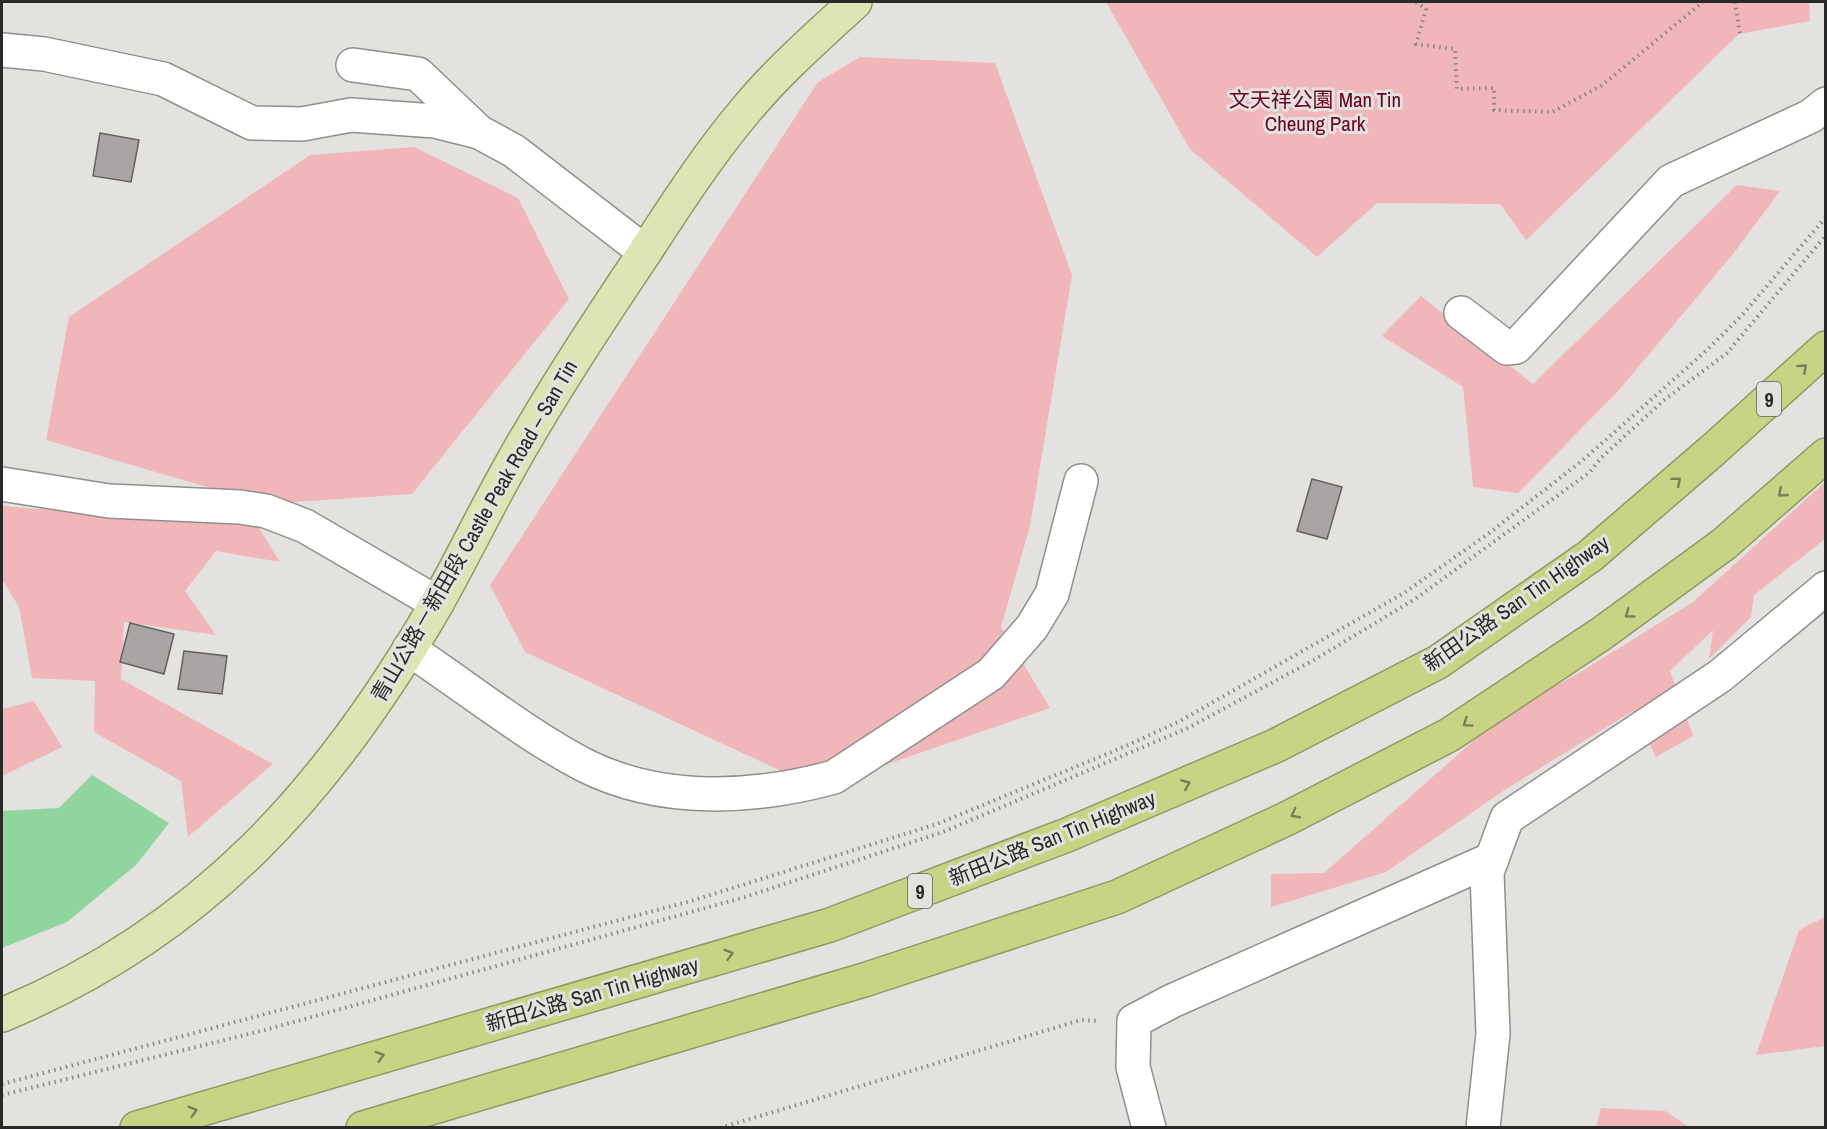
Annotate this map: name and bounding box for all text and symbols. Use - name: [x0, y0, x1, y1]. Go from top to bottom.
- park label: 文天祥公園 Man Tin Cheung Park: [1229, 85, 1401, 138]
- street label: 青山公路－新田段 Castle Peak Road – San Tin: [364, 355, 584, 707]
- one-way arrow: [1796, 364, 1807, 375]
- road number: 9: [1757, 382, 1781, 416]
- one-way arrow: [1670, 477, 1681, 488]
- one-way arrow: [1778, 486, 1788, 497]
- street label: 新田公路 San Tin Highway: [1417, 528, 1615, 678]
- one-way arrow: [1624, 607, 1635, 618]
- one-way arrow: [1463, 716, 1474, 727]
- one-way arrow: [1180, 779, 1191, 791]
- street label: 新田公路 San Tin Highway: [944, 783, 1160, 893]
- one-way arrow: [1290, 807, 1301, 818]
- road number: 9: [908, 874, 932, 908]
- one-way arrow: [723, 949, 733, 961]
- street label: 新田公路 San Tin Highway: [482, 950, 702, 1038]
- one-way arrow: [374, 1051, 385, 1063]
- one-way arrow: [187, 1106, 198, 1118]

